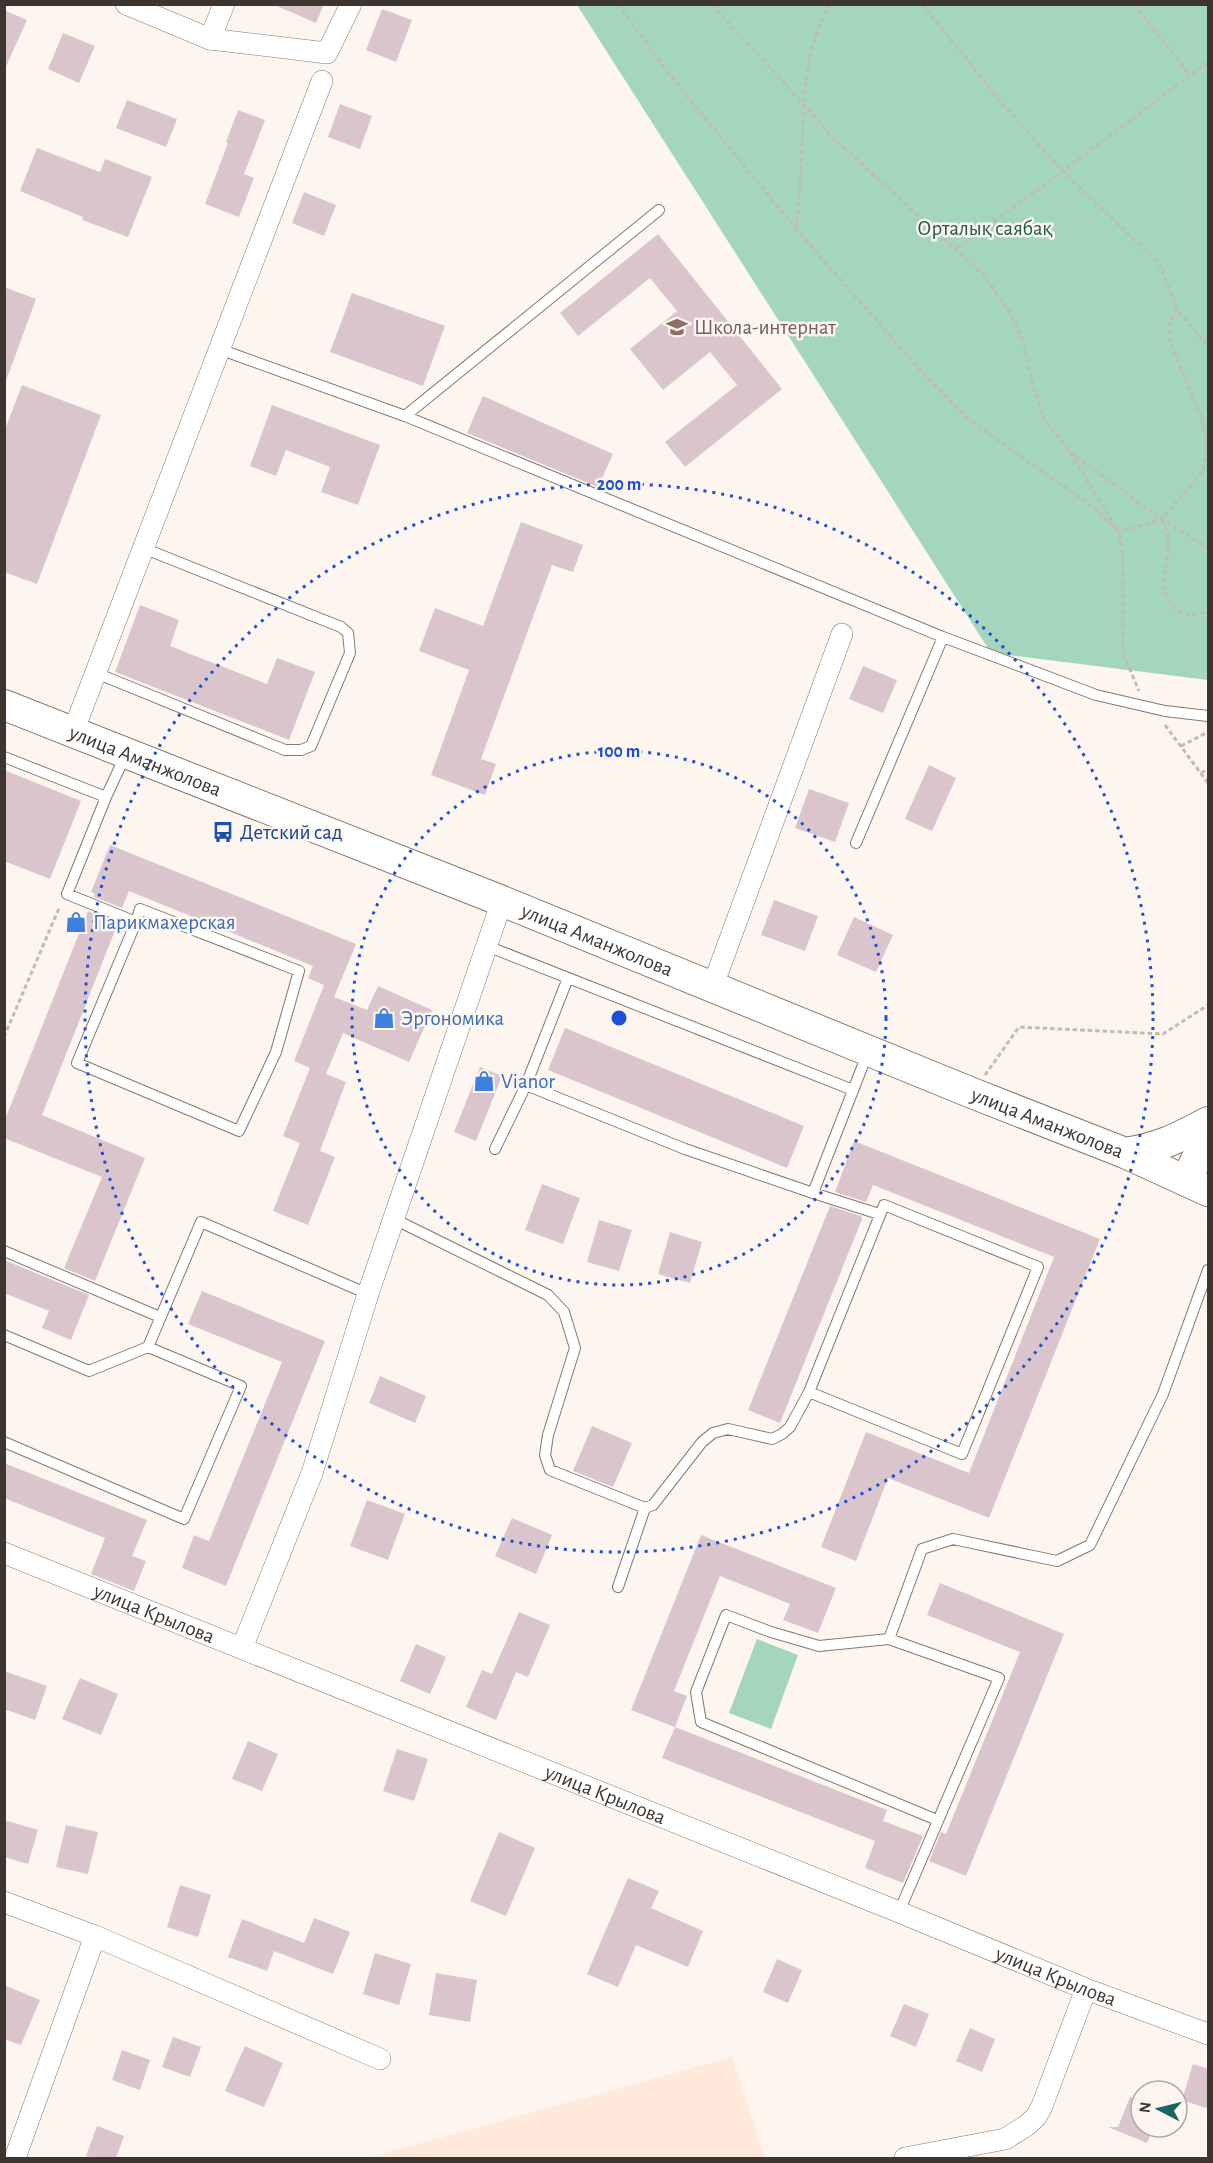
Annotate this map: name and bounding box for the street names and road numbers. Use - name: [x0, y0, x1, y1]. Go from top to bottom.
- street label: улица Аманжолова: [65, 721, 225, 801]
- street label: улица Аманжолова: [517, 900, 676, 981]
- street label: улица Аманжолова: [967, 1083, 1127, 1162]
- street label: улица Крылова: [90, 1580, 218, 1647]
- street label: улица Крылова: [541, 1761, 669, 1828]
- street label: улица Крылова: [992, 1943, 1119, 2010]

